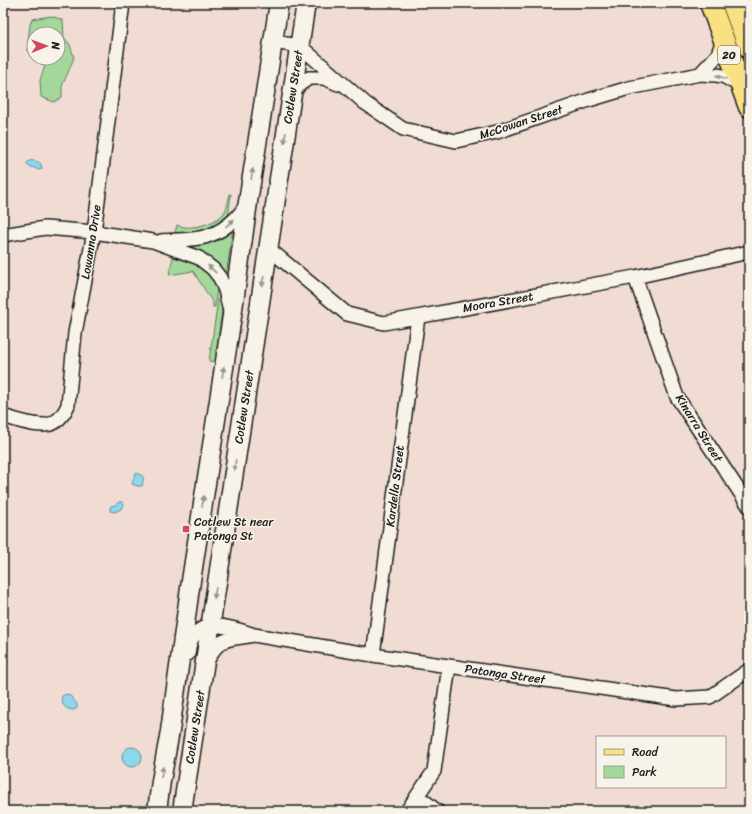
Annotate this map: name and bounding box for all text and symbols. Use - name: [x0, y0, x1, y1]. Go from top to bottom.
- north arrow: [26, 26, 66, 66]
- text: N: [46, 41, 65, 50]
- road number: 20: [718, 46, 740, 64]
- street label: Cotlew Street: [276, 47, 310, 125]
- one-way arrow: [715, 74, 727, 80]
- street label: McCowan Street: [476, 98, 567, 146]
- one-way arrow: [282, 132, 288, 145]
- one-way arrow: [250, 168, 256, 180]
- street label: Lowanna Drive: [74, 203, 108, 281]
- one-way arrow: [224, 219, 235, 228]
- one-way arrow: [206, 264, 217, 273]
- one-way arrow: [260, 275, 266, 287]
- street label: Moora Street: [461, 285, 535, 319]
- one-way arrow: [220, 366, 226, 378]
- street label: Cotlew Street: [227, 367, 261, 445]
- street label: Kinarra Street: [669, 390, 729, 467]
- street label: Kardella Street: [379, 444, 411, 528]
- one-way arrow: [232, 459, 238, 471]
- one-way arrow: [200, 495, 206, 507]
- place label: Cotlew St near Patonga St: [194, 511, 274, 547]
- marker: Cotlew St near Patonga St: [181, 524, 191, 534]
- one-way arrow: [212, 587, 218, 599]
- street label: Patonga Street: [463, 657, 548, 691]
- street label: Cotlew Street: [178, 687, 212, 765]
- legend: [596, 736, 726, 788]
- text: Road: [632, 741, 659, 763]
- text: Park: [632, 761, 657, 783]
- one-way arrow: [160, 766, 166, 779]

